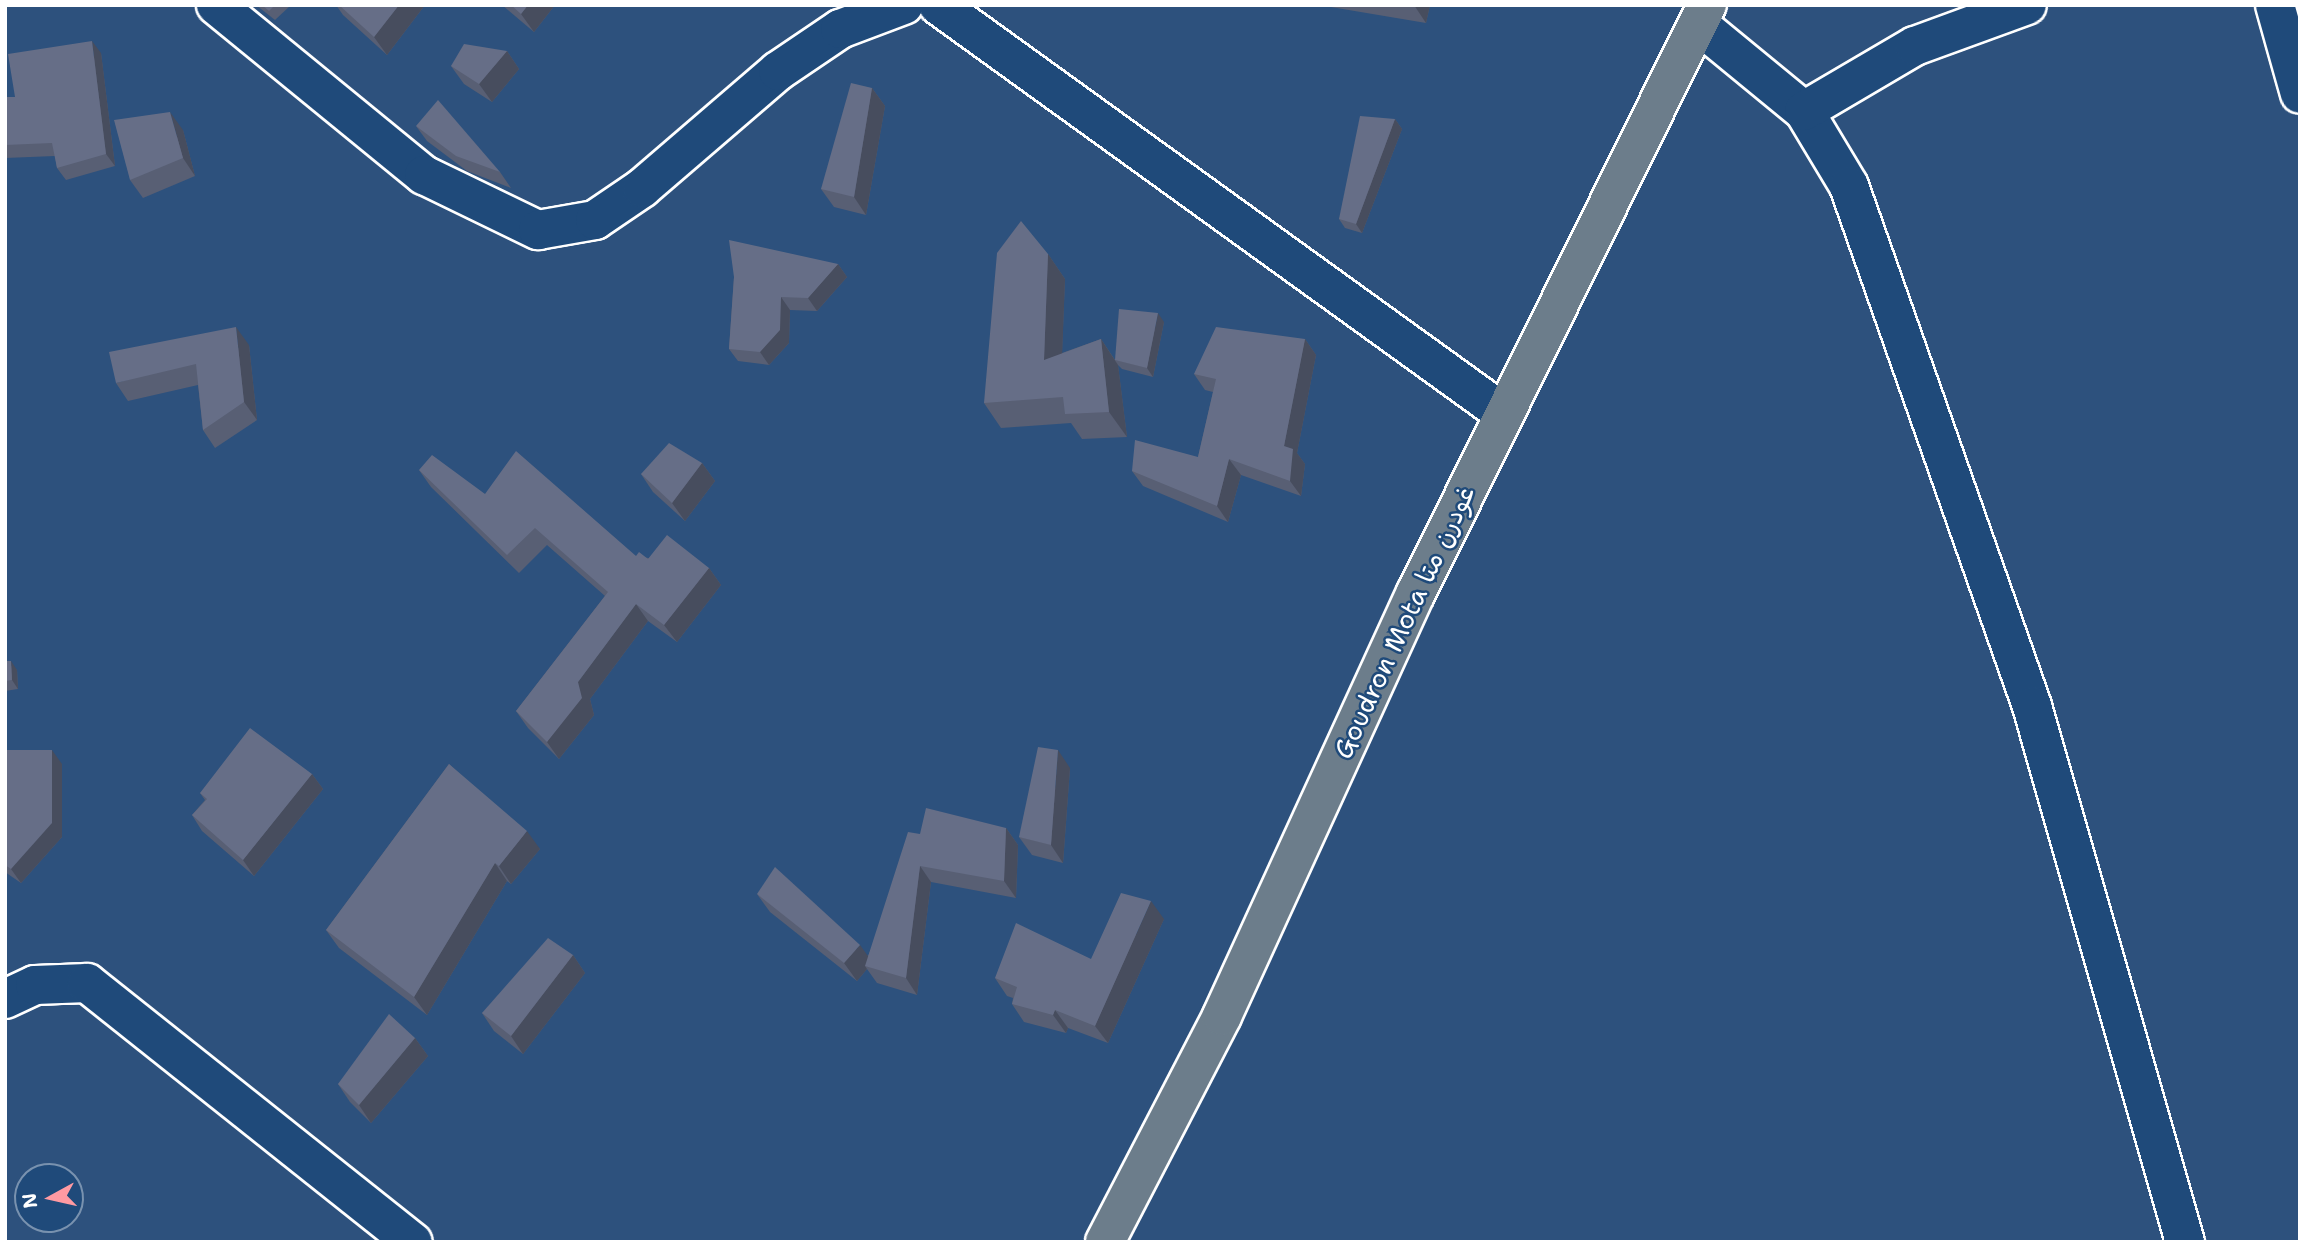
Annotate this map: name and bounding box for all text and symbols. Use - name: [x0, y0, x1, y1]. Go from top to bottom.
- street label: Goudron Mota غودرن متا: [1327, 480, 1481, 764]
- north arrow: [14, 1163, 84, 1233]
- text: N: [16, 1192, 43, 1210]

